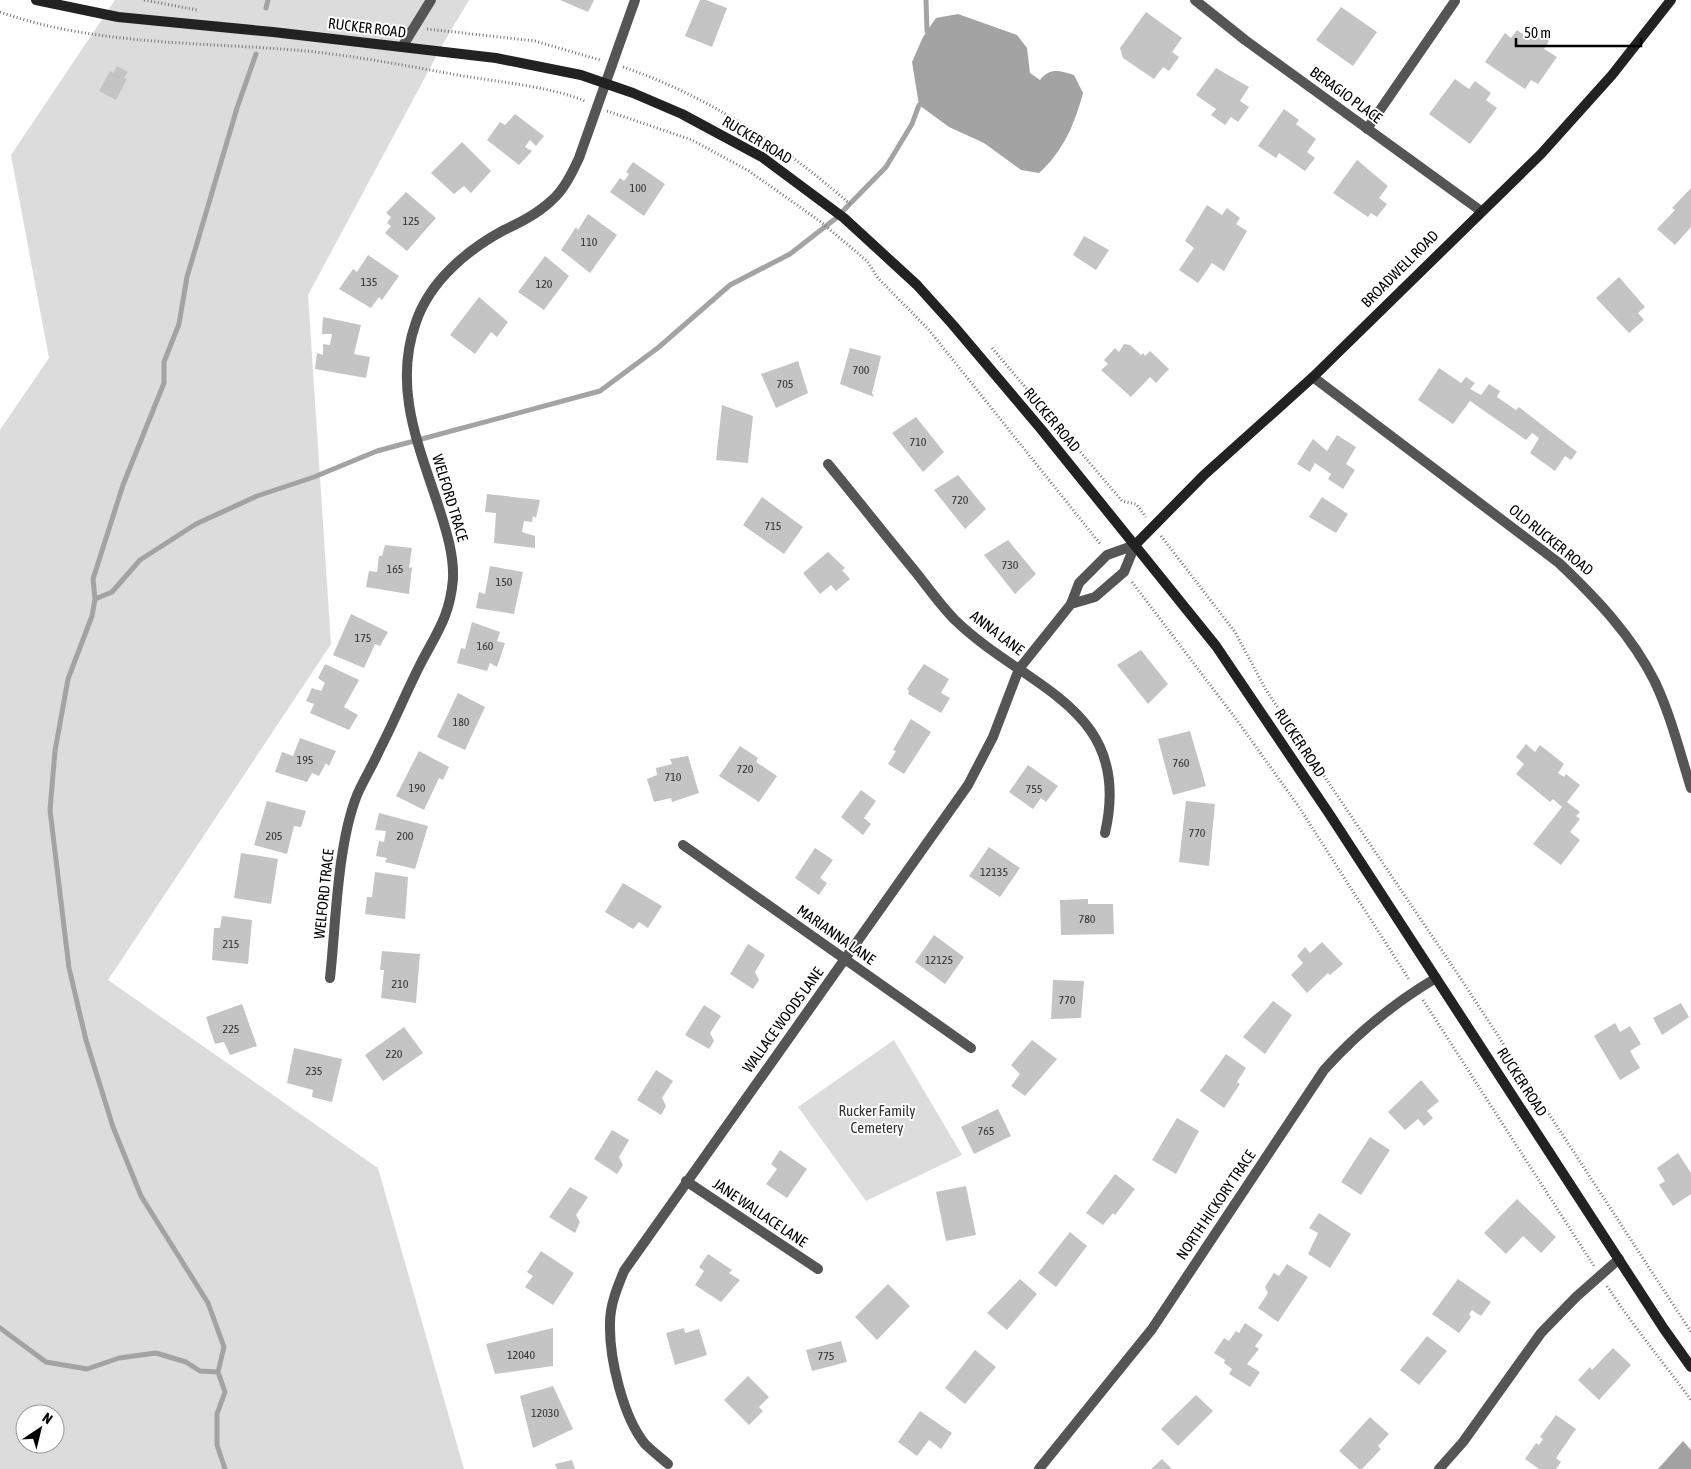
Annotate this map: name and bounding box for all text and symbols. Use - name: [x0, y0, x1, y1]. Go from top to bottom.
- street label: RUCKER ROAD: [327, 14, 407, 41]
- scale bar: [1516, 15, 1641, 47]
- text: 50 m: [1524, 24, 1551, 41]
- street label: BERAGIO PLACE: [1307, 63, 1386, 127]
- street label: RUCKER ROAD: [719, 112, 795, 167]
- house number: 100: [630, 181, 647, 195]
- house number: 125: [403, 214, 419, 228]
- street label: BROADWELL ROAD: [1358, 227, 1442, 311]
- house number: 110: [581, 235, 598, 249]
- house number: 135: [361, 275, 377, 289]
- house number: 120: [536, 277, 553, 291]
- house number: 700: [853, 363, 870, 377]
- house number: 705: [777, 377, 793, 391]
- street label: RUCKER ROAD: [1021, 384, 1084, 455]
- house number: 710: [910, 435, 927, 449]
- street label: WELFORD TRACE: [429, 452, 472, 544]
- house number: 720: [952, 493, 969, 507]
- street label: OLD RUCKER ROAD: [1506, 501, 1597, 579]
- house number: 715: [765, 519, 781, 533]
- house number: 730: [1002, 558, 1019, 572]
- house number: 165: [387, 562, 403, 576]
- house number: 150: [496, 575, 513, 589]
- street label: ANNA LANE: [967, 607, 1028, 659]
- house number: 175: [355, 631, 371, 645]
- house number: 160: [477, 639, 494, 653]
- street label: RUCKER ROAD: [1271, 706, 1329, 780]
- house number: 180: [453, 715, 470, 729]
- house number: 195: [297, 753, 313, 767]
- house number: 760: [1173, 756, 1190, 770]
- house number: 720: [737, 762, 754, 776]
- house number: 710: [665, 770, 682, 784]
- house number: 190: [409, 781, 426, 795]
- house number: 755: [1026, 782, 1042, 796]
- house number: 770: [1189, 826, 1206, 840]
- house number: 205: [266, 829, 282, 843]
- house number: 200: [397, 829, 414, 843]
- street label: WELFORD TRACE: [310, 847, 337, 940]
- house number: 12135: [980, 865, 1008, 879]
- street label: MARIANNA LANE: [794, 901, 879, 968]
- house number: 780: [1079, 912, 1096, 926]
- house number: 215: [223, 937, 239, 951]
- house number: 12125: [925, 953, 953, 967]
- street label: WALLACE WOODS LANE: [739, 963, 827, 1075]
- house number: 210: [392, 977, 409, 991]
- house number: 770: [1059, 993, 1076, 1007]
- house number: 225: [223, 1022, 239, 1036]
- street label: RUCKER ROAD: [1494, 1044, 1551, 1119]
- house number: 220: [386, 1047, 403, 1061]
- house number: 235: [306, 1064, 322, 1078]
- park label: Rucker Family Cemetery: [839, 1102, 915, 1136]
- house number: 765: [978, 1124, 994, 1138]
- street label: NORTH HICKORY TRACE: [1173, 1146, 1259, 1263]
- street label: JANE WALLACE LANE: [710, 1175, 811, 1251]
- house number: 12040: [507, 1348, 535, 1362]
- house number: 775: [818, 1349, 834, 1363]
- north arrow: [15, 1404, 65, 1454]
- house number: 12030: [531, 1406, 559, 1420]
- text: N: [39, 1409, 55, 1427]

